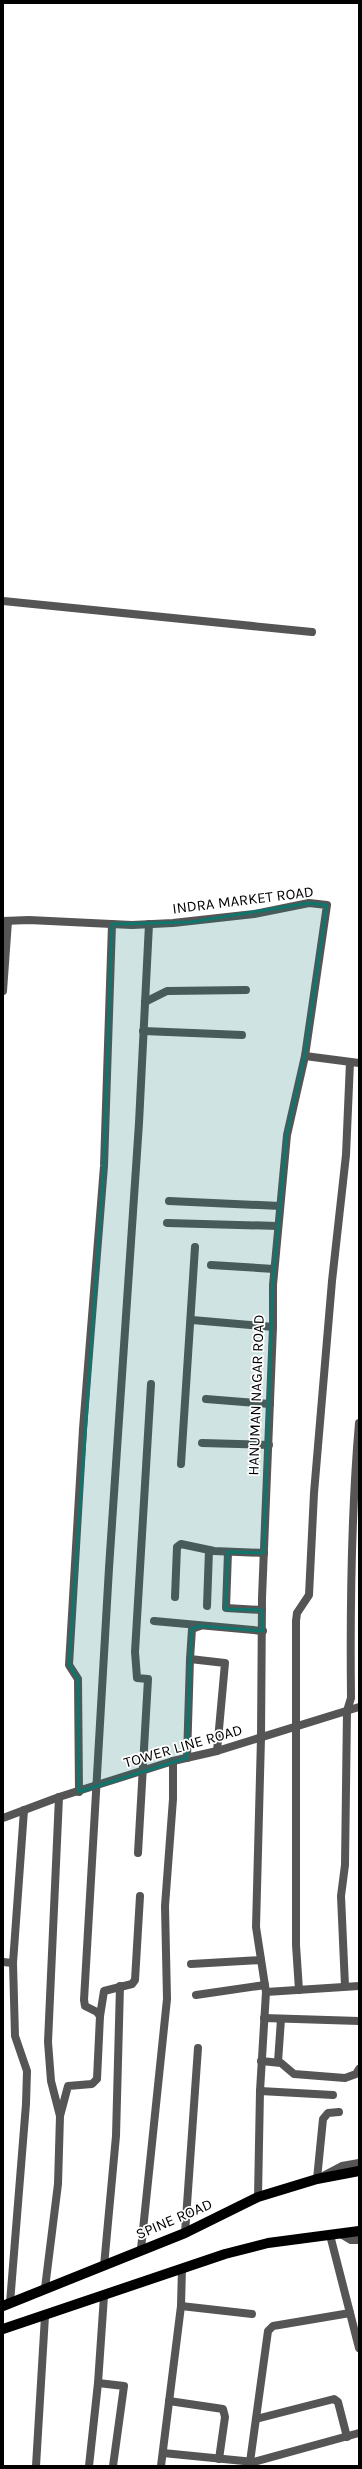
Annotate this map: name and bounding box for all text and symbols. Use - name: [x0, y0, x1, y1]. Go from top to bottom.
- street label: INDRA MARKET ROAD: [171, 882, 315, 918]
- street label: HANUMAN NAGAR ROAD: [244, 1314, 268, 1476]
- street label: TOWER LINE ROAD: [122, 1720, 244, 1772]
- street label: SPINE ROAD: [133, 2195, 215, 2243]

